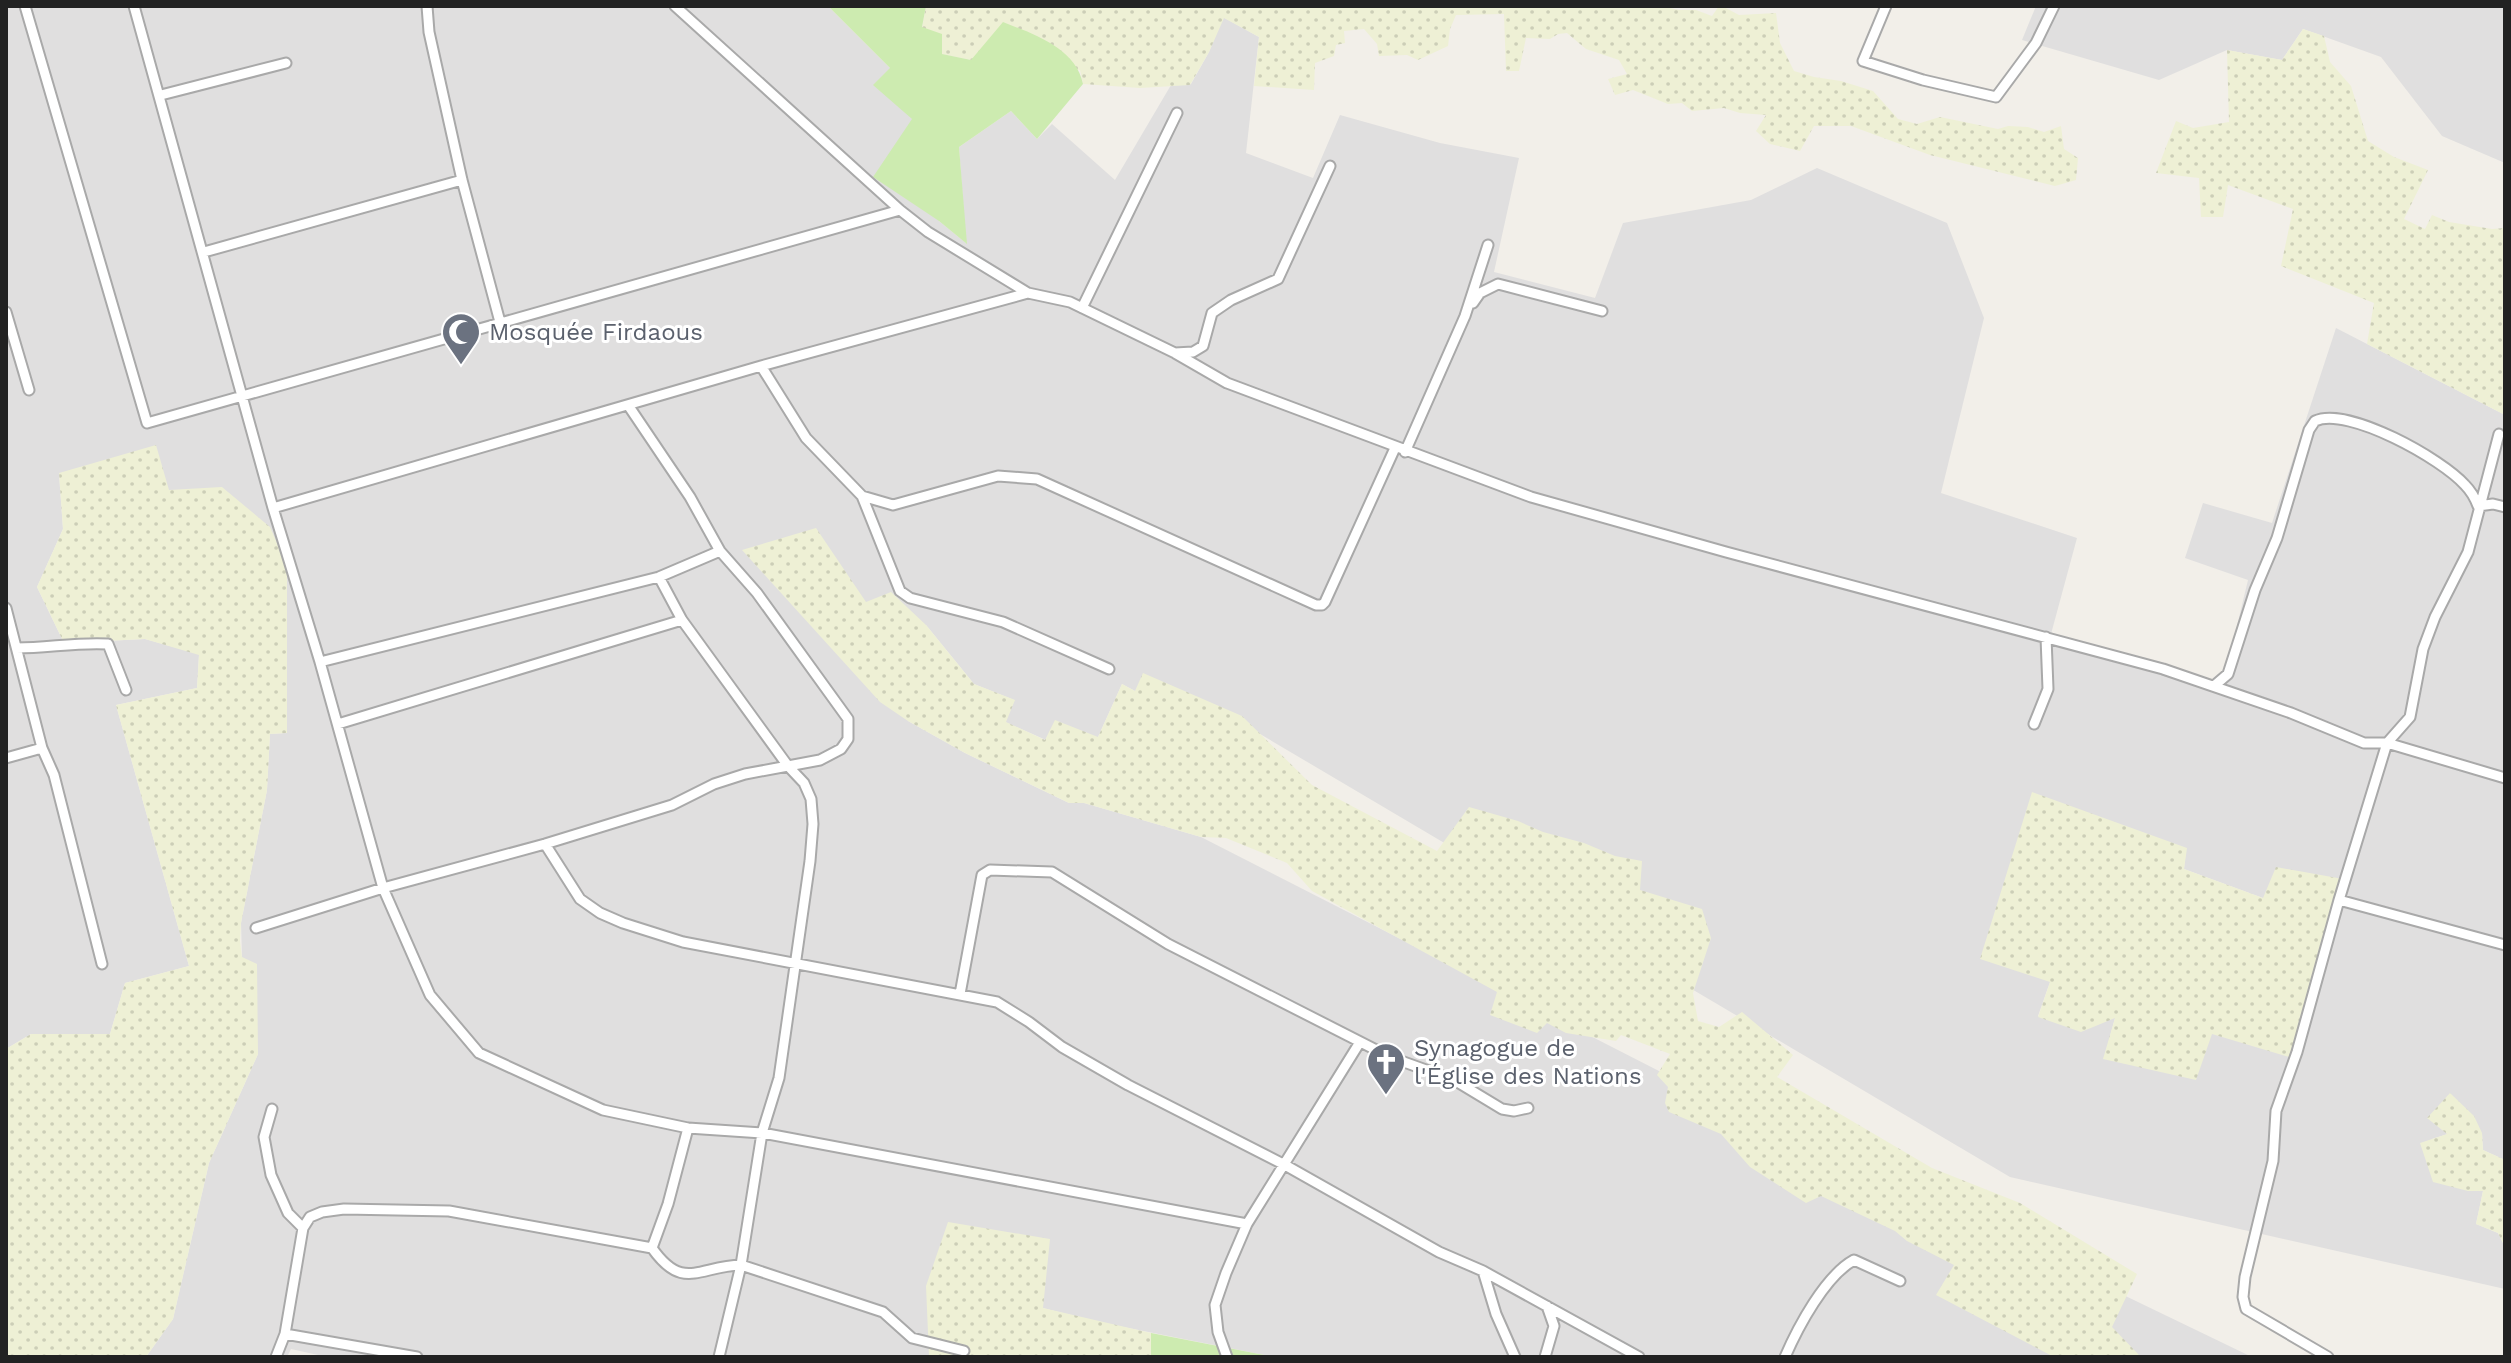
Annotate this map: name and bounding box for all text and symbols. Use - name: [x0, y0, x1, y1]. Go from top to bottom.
- mosque icon: Mosquée Firdaous: [440, 311, 482, 366]
- place label: Mosquée Firdaous: [489, 318, 703, 346]
- place label: Synagogue de l'Église des Nations: [1414, 1034, 1642, 1090]
- church icon: Synagogue de l'Église des Nations: [1365, 1041, 1407, 1096]

